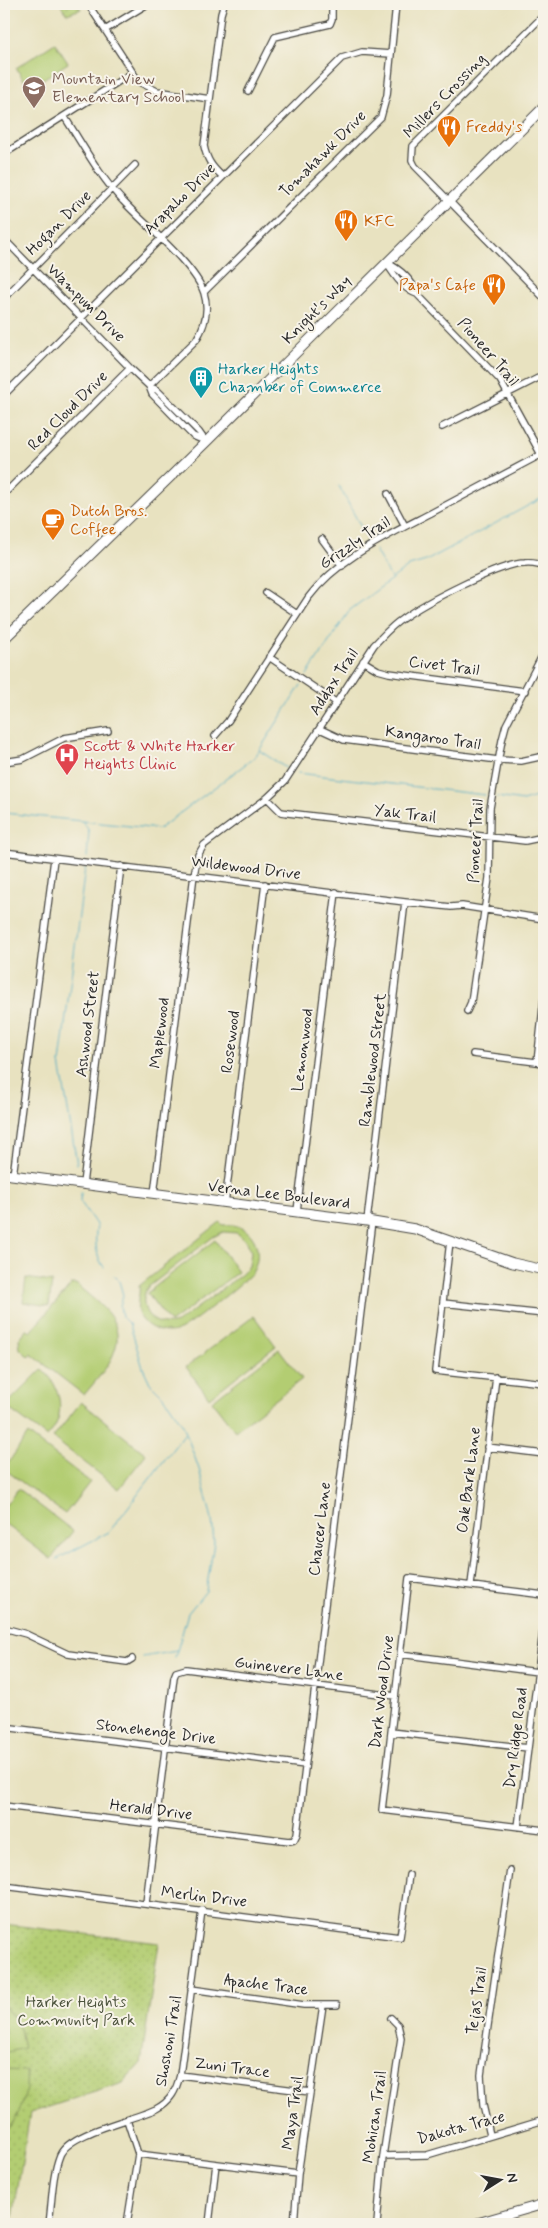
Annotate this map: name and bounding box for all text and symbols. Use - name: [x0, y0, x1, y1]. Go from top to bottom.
- street label: Millers Crossing: [399, 49, 491, 143]
- place label: Mountain View Elementary School: [52, 69, 185, 108]
- school or university icon: Mountain View Elementary School: [21, 75, 47, 109]
- street label: Tomahawk Drive: [275, 106, 371, 202]
- restaurant icon: Freddy's: [436, 114, 462, 148]
- place label: Freddy's: [466, 117, 522, 138]
- street label: Arapaho Drive: [139, 158, 221, 240]
- street label: Hogan Drive: [22, 186, 97, 261]
- restaurant icon: KFC: [333, 208, 359, 242]
- place label: KFC: [364, 211, 394, 232]
- street label: Wampum Drive: [42, 259, 130, 347]
- street label: Knight's Way: [278, 271, 357, 350]
- restaurant icon: Papa's Cafe: [481, 272, 507, 306]
- place label: Papa's Cafe: [399, 275, 476, 296]
- street label: Pioneer Trail: [452, 313, 524, 391]
- place label: Harker Heights Chamber of Commerce: [218, 359, 382, 398]
- building icon: Harker Heights Chamber of Commerce: [188, 365, 214, 399]
- street label: Red Cloud Drive: [23, 366, 113, 456]
- place label: Dutch Bros. Coffee: [70, 501, 147, 540]
- cafe icon: Dutch Bros. Coffee: [40, 507, 66, 541]
- street label: Grizzly Trail: [315, 512, 395, 574]
- street label: Addax Trail: [305, 645, 363, 719]
- street label: Civet Trail: [408, 651, 480, 681]
- street label: Kangaroo Trail: [384, 721, 482, 756]
- place label: Scott & White Harker Heights Clinic: [84, 736, 236, 775]
- hospital icon: Scott & White Harker Heights Clinic: [54, 742, 80, 776]
- street label: Pioneer Trail: [463, 798, 489, 884]
- street label: Yak Trail: [372, 800, 438, 828]
- street label: Wildewood Drive: [190, 851, 302, 885]
- street label: Ashwood Street: [71, 969, 105, 1078]
- street label: Ramblewood Street: [354, 991, 392, 1128]
- street label: Maplewood: [145, 996, 175, 1070]
- street label: Lemonwood: [287, 1007, 319, 1093]
- street label: Rosewood: [217, 1009, 245, 1075]
- street label: Verna Lee Boulevard: [207, 1176, 351, 1214]
- street label: Oak Bark Lane: [452, 1426, 486, 1534]
- street label: Chaucer Lane: [304, 1481, 336, 1577]
- street label: Dark Wood Drive: [365, 1634, 399, 1750]
- street label: Guinevere Lane: [233, 1652, 345, 1686]
- street label: Dry Ridge Road: [499, 1686, 534, 1790]
- street label: Stonehenge Drive: [95, 1714, 218, 1751]
- street label: Herald Drive: [109, 1795, 193, 1825]
- street label: Merlin Drive: [160, 1881, 248, 1913]
- street label: Tejas Trail: [462, 1966, 492, 2036]
- street label: Apache Trace: [223, 1969, 310, 2002]
- park label: Harker Heights Community Park: [17, 1992, 135, 2031]
- street label: Shoshoni Trail: [151, 1994, 187, 2088]
- street label: Zuni Trace: [193, 2053, 271, 2083]
- street label: Mohican Trail: [358, 2069, 392, 2165]
- street label: Maya Trail: [277, 2075, 309, 2151]
- street label: Dakota Trace: [415, 2106, 507, 2150]
- north arrow: [476, 2156, 526, 2206]
- text: N: [502, 2171, 522, 2184]

